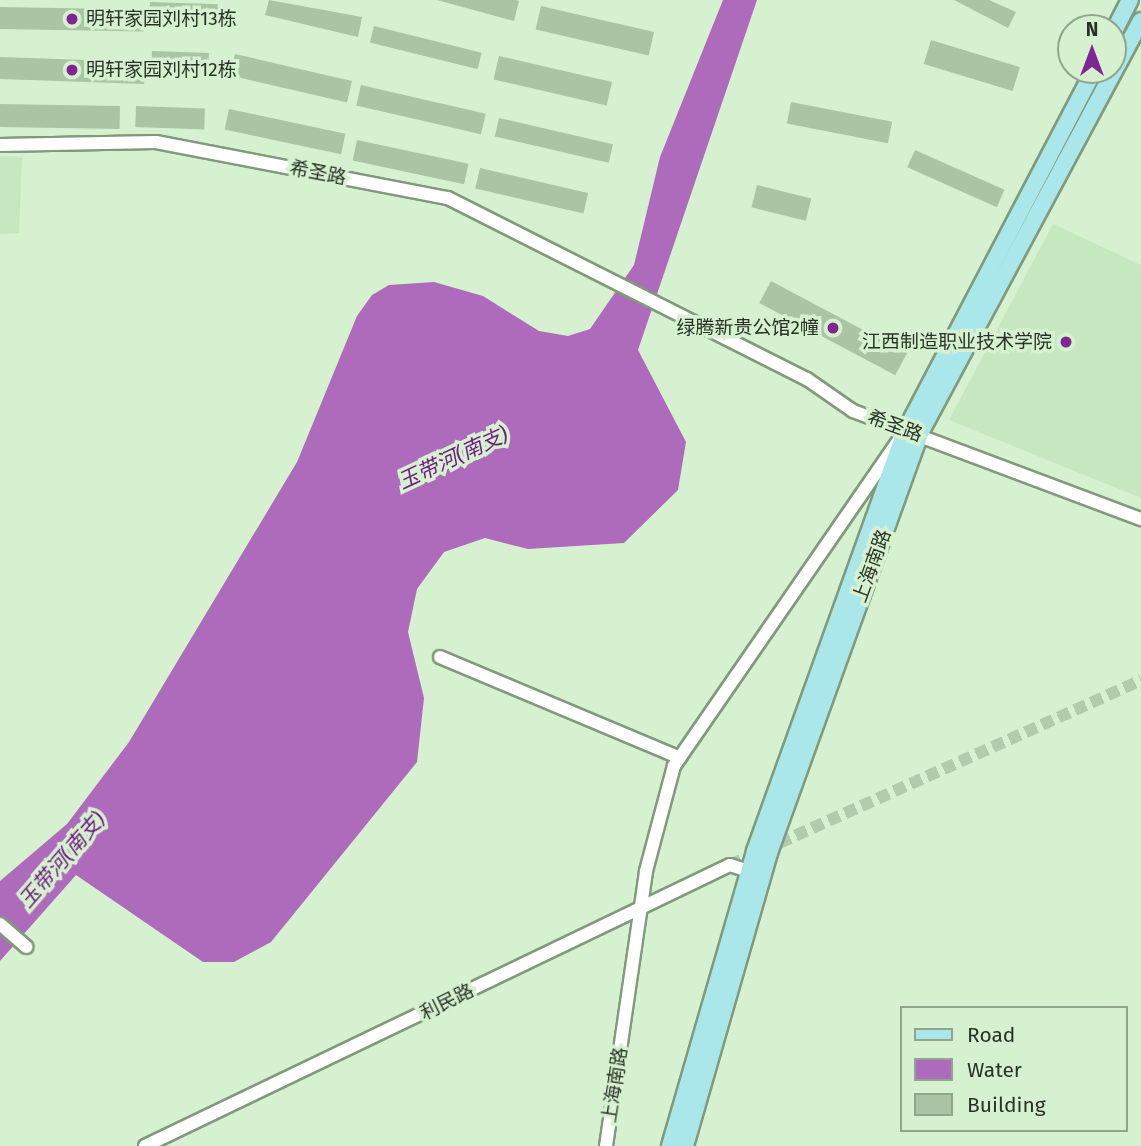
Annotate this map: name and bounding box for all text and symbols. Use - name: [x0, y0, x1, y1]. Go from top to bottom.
- place label: 明轩家园刘村13栋: [86, 8, 237, 30]
- marker: 明轩家园刘村13栋: [64, 11, 80, 27]
- north arrow: [1057, 14, 1127, 84]
- text: N: [1086, 18, 1098, 41]
- place label: 明轩家园刘村12栋: [86, 59, 237, 81]
- marker: 明轩家园刘村12栋: [64, 62, 80, 78]
- street label: 希圣路: [288, 156, 348, 190]
- place label: 绿腾新贵公馆2幢: [677, 317, 819, 339]
- marker: 绿腾新贵公馆2幢: [825, 320, 841, 336]
- place label: 江西制造职业技术学院: [862, 331, 1052, 353]
- marker: 江西制造职业技术学院: [1058, 334, 1074, 350]
- street label: 希圣路: [864, 406, 926, 446]
- water label: 玉带河(南支): [394, 422, 512, 494]
- street label: 上海南路: [848, 526, 896, 606]
- water label: 玉带河(南支): [14, 807, 110, 913]
- street label: 利民路: [416, 979, 478, 1025]
- legend: [900, 1006, 1127, 1132]
- text: Road: [967, 1022, 1015, 1048]
- street label: 上海南路: [598, 1046, 632, 1124]
- text: Water: [967, 1057, 1022, 1083]
- text: Building: [967, 1092, 1046, 1118]

